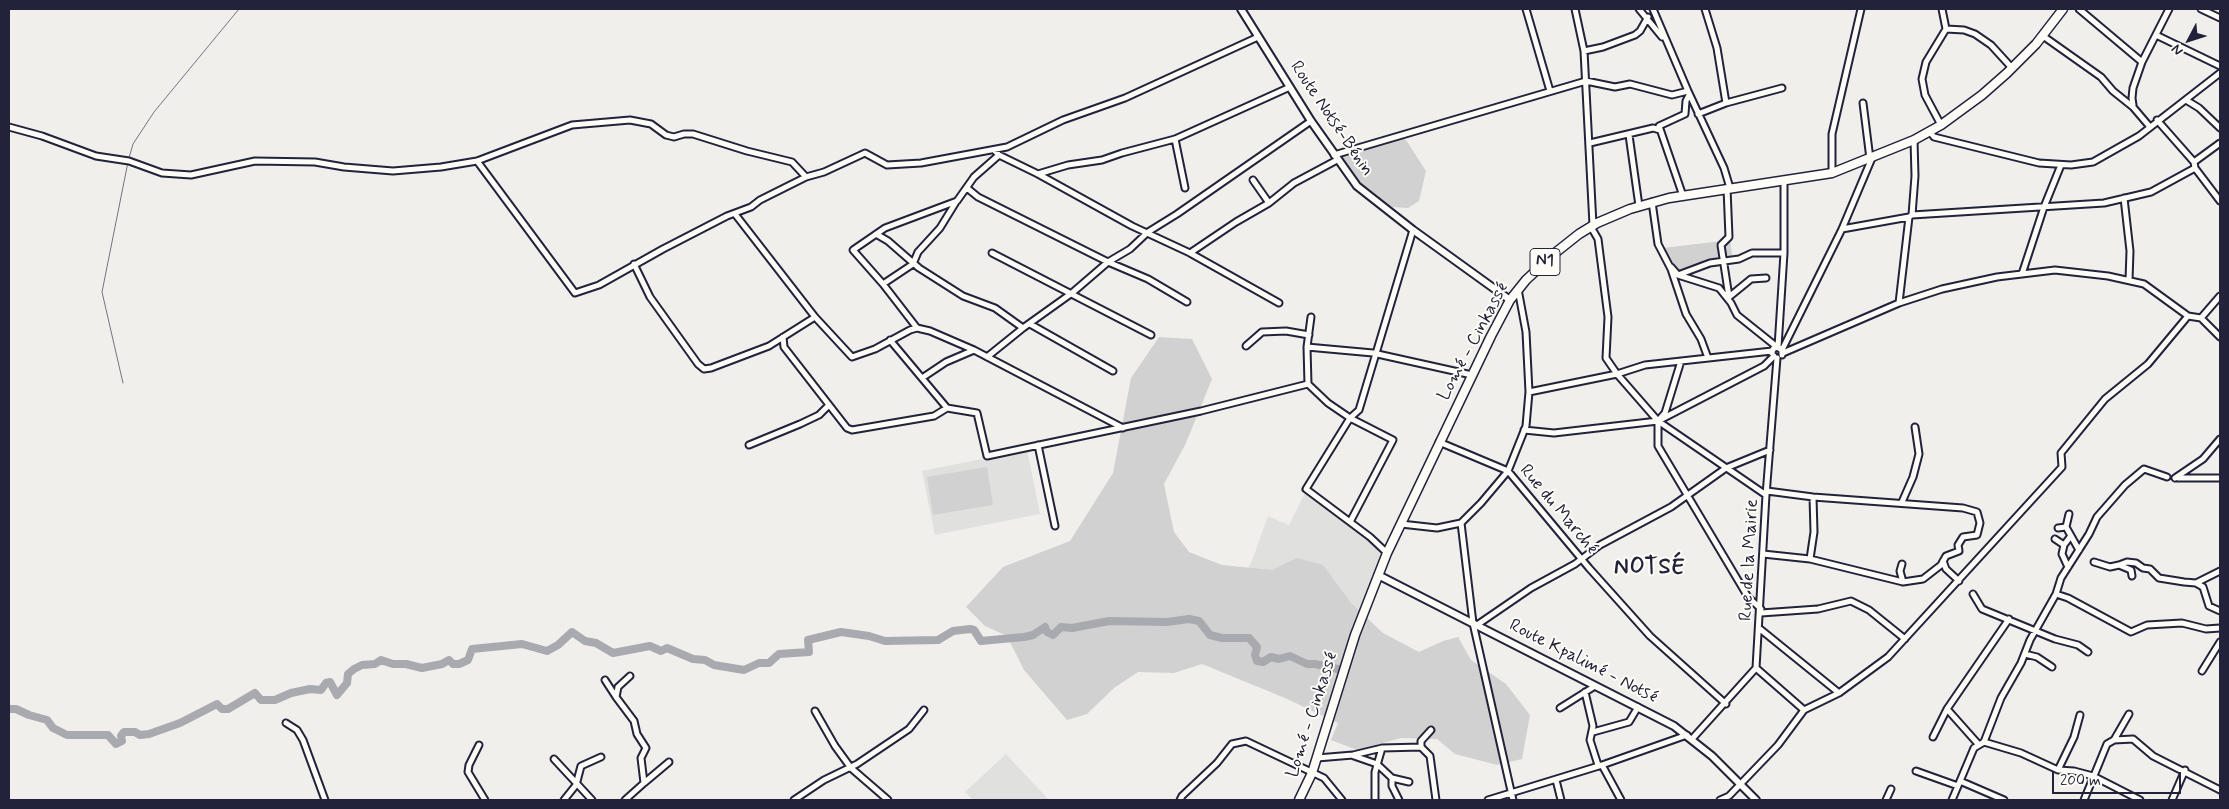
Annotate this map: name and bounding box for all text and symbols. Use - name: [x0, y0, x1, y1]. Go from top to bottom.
- north arrow: [2164, 15, 2214, 65]
- text: N: [2168, 40, 2187, 59]
- street label: Route Notsé-Bénin: [1285, 57, 1377, 181]
- road number: N1: [1530, 248, 1560, 276]
- street label: Lomé - Cinkassé: [1434, 279, 1514, 405]
- street label: Rue du Marché: [1514, 461, 1602, 559]
- street label: Rue de la Mairie: [1736, 498, 1764, 622]
- district label: NOTSÉ: [1612, 555, 1688, 581]
- street label: Route Kpalimé - Notsé: [1505, 615, 1661, 709]
- street label: Lomé - Cinkassé: [1283, 650, 1343, 780]
- scale bar: [2054, 762, 2183, 794]
- text: 200 m: [2060, 771, 2101, 791]

